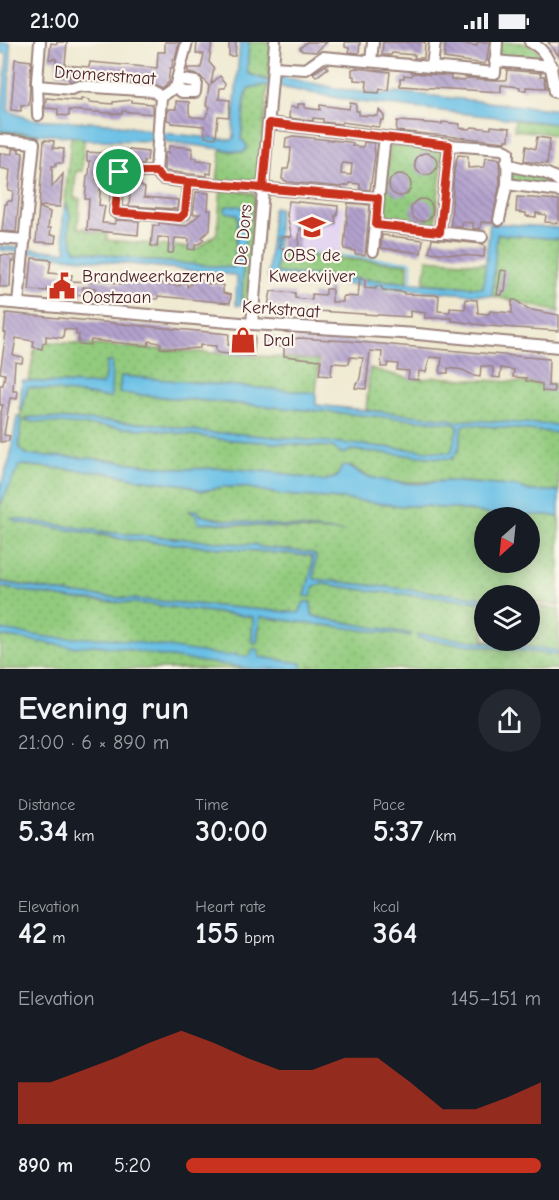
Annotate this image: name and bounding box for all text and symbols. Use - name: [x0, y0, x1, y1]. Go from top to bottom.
- text: 21:00: [30, 8, 79, 34]
- street label: Dromerstraat: [53, 61, 157, 90]
- pin: [93, 146, 144, 197]
- icon: arrive: [102, 155, 135, 188]
- street label: De Dors: [230, 203, 257, 267]
- school or university icon: OBS de Kweekvijver: [297, 212, 327, 242]
- place label: OBS de Kweekvijver: [269, 245, 356, 287]
- place label: Brandweerkazerne Oostzaan: [82, 266, 225, 308]
- public building icon: Brandweerkazerne Oostzaan: [47, 271, 77, 301]
- street label: Kerkstraat: [241, 296, 322, 323]
- shop icon: Dral: [228, 325, 258, 355]
- place label: Dral: [263, 330, 294, 351]
- north arrow: [474, 507, 540, 573]
- map controls: [474, 507, 540, 651]
- button: layers: [474, 585, 540, 651]
- text: Evening run: [18, 689, 189, 727]
- button: share: [478, 689, 541, 752]
- text: 21:00 · 6 × 890 m: [18, 731, 169, 754]
- text: Distance: [18, 796, 75, 814]
- text: Time: [195, 796, 229, 814]
- text: Pace: [373, 796, 405, 814]
- text: 5.34: [18, 814, 68, 849]
- text: 30:00: [195, 814, 268, 849]
- text: 5:37: [373, 814, 423, 849]
- text: km: [68, 827, 95, 845]
- text: /km: [423, 827, 456, 845]
- text: Elevation: [18, 898, 79, 916]
- text: Heart rate: [195, 898, 266, 916]
- text: kcal: [373, 898, 400, 916]
- text: 42: [18, 916, 47, 951]
- text: 155: [195, 916, 239, 951]
- text: 364: [373, 916, 417, 951]
- text: m: [47, 929, 66, 947]
- text: bpm: [239, 929, 275, 947]
- text: Elevation: [18, 987, 95, 1010]
- text: 145–151 m: [451, 987, 541, 1010]
- text: 890 m: [18, 1154, 73, 1177]
- text: 5:20: [114, 1154, 151, 1177]

